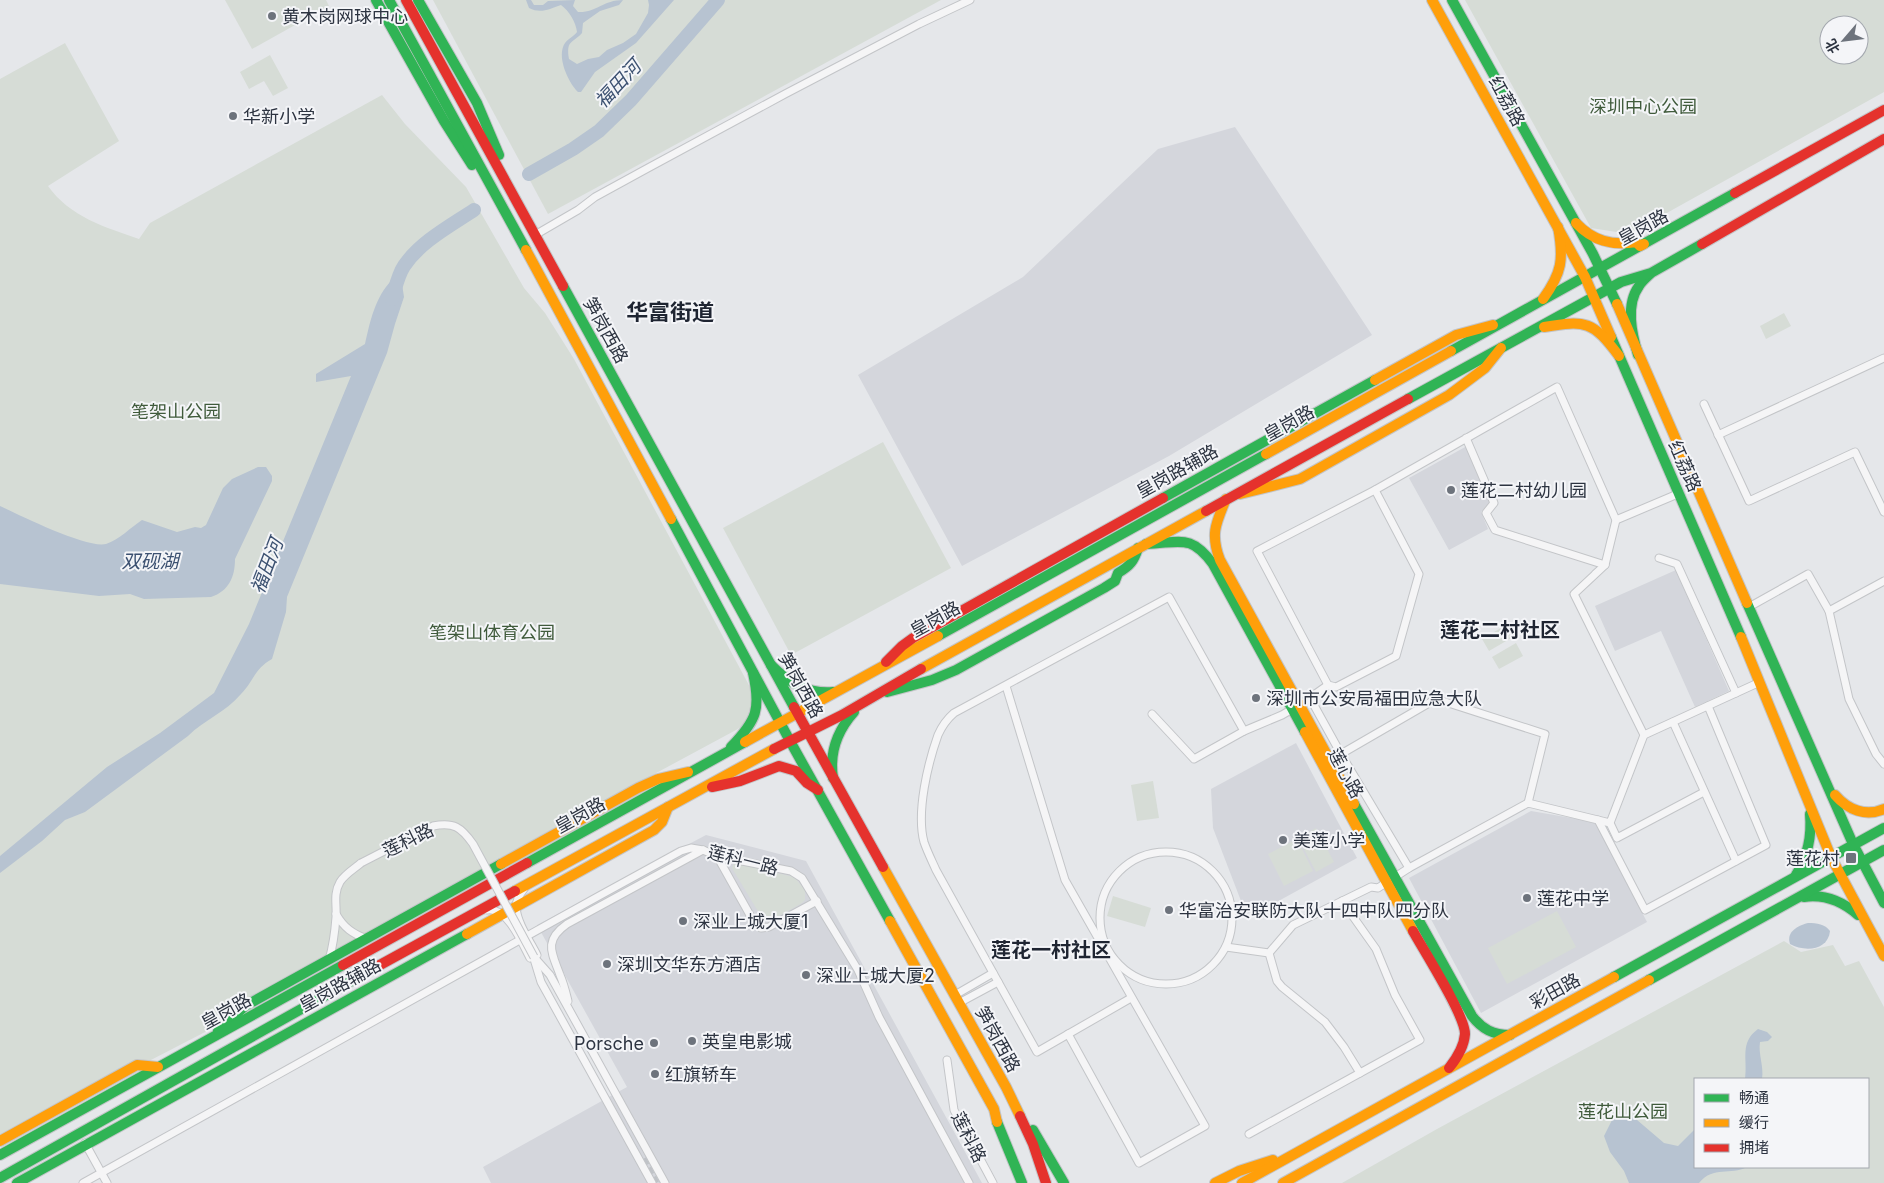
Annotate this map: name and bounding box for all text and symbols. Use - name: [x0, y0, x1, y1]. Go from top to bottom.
- place label: 黄木岗网球中心: [282, 6, 408, 27]
- marker: 黄木岗网球中心: [266, 10, 278, 22]
- north arrow: [1819, 15, 1869, 65]
- text: 北: [1821, 36, 1843, 57]
- water label: 福田河: [590, 52, 649, 113]
- street label: 红荔路: [1485, 72, 1529, 130]
- park label: 深圳中心公园: [1589, 96, 1697, 117]
- place label: 华新小学: [243, 106, 315, 127]
- marker: 华新小学: [227, 110, 239, 122]
- street label: 皇岗路: [1614, 205, 1672, 249]
- street label: 笋岗西路: [579, 293, 633, 367]
- district label: 华富街道: [626, 299, 714, 325]
- park label: 笔架山公园: [131, 401, 221, 422]
- street label: 皇岗路: [1260, 401, 1318, 445]
- street label: 红荔路: [1664, 437, 1706, 495]
- street label: 皇岗路辅路: [1133, 440, 1221, 502]
- place label: 莲花二村幼儿园: [1461, 480, 1587, 501]
- marker: 莲花二村幼儿园: [1445, 484, 1457, 496]
- water label: 福田河: [246, 532, 289, 597]
- water label: 双砚湖: [121, 550, 181, 573]
- street label: 皇岗路: [906, 597, 964, 641]
- district label: 莲花二村社区: [1440, 618, 1560, 642]
- park label: 笔架山体育公园: [429, 622, 555, 643]
- street label: 笋岗西路: [774, 648, 828, 722]
- place label: 深圳市公安局福田应急大队: [1266, 688, 1482, 709]
- marker: 深圳市公安局福田应急大队: [1250, 692, 1262, 704]
- street label: 莲心路: [1324, 744, 1368, 802]
- street label: 皇岗路: [551, 793, 609, 837]
- street label: 莲科路: [379, 819, 437, 861]
- place label: 美莲小学: [1293, 830, 1365, 851]
- marker: 美莲小学: [1277, 834, 1289, 846]
- street label: 莲科一路: [706, 841, 780, 879]
- place label: 莲花村: [1786, 848, 1840, 869]
- marker: 莲花村: [1844, 851, 1858, 865]
- place label: 莲花中学: [1537, 888, 1609, 909]
- marker: 莲花中学: [1521, 892, 1533, 904]
- place label: 华富治安联防大队十四中队四分队: [1179, 900, 1449, 921]
- marker: 华富治安联防大队十四中队四分队: [1163, 904, 1175, 916]
- place label: 深业上城大厦1: [693, 911, 808, 932]
- marker: 深业上城大厦1: [677, 915, 689, 927]
- district label: 莲花一村社区: [991, 938, 1111, 962]
- street label: 皇岗路辅路: [296, 954, 384, 1016]
- place label: 深圳文华东方酒店: [617, 954, 761, 975]
- marker: 深圳文华东方酒店: [601, 958, 613, 970]
- place label: 深业上城大厦2: [816, 965, 935, 986]
- marker: 深业上城大厦2: [800, 969, 812, 981]
- street label: 彩田路: [1526, 969, 1584, 1013]
- street label: 皇岗路: [197, 989, 255, 1033]
- street label: 笋岗西路: [971, 1002, 1025, 1076]
- place label: 英皇电影城: [702, 1031, 792, 1052]
- place label: Porsche: [574, 1033, 644, 1054]
- marker: 英皇电影城: [686, 1035, 698, 1047]
- marker: Porsche: [648, 1037, 660, 1049]
- place label: 红旗轿车: [665, 1064, 737, 1085]
- marker: 红旗轿车: [649, 1068, 661, 1080]
- legend: [1694, 1078, 1869, 1168]
- text: 畅通: [1739, 1088, 1769, 1107]
- park label: 莲花山公园: [1578, 1101, 1668, 1122]
- street label: 莲科路: [947, 1108, 991, 1166]
- text: 缓行: [1739, 1113, 1769, 1132]
- text: 拥堵: [1739, 1138, 1769, 1157]

